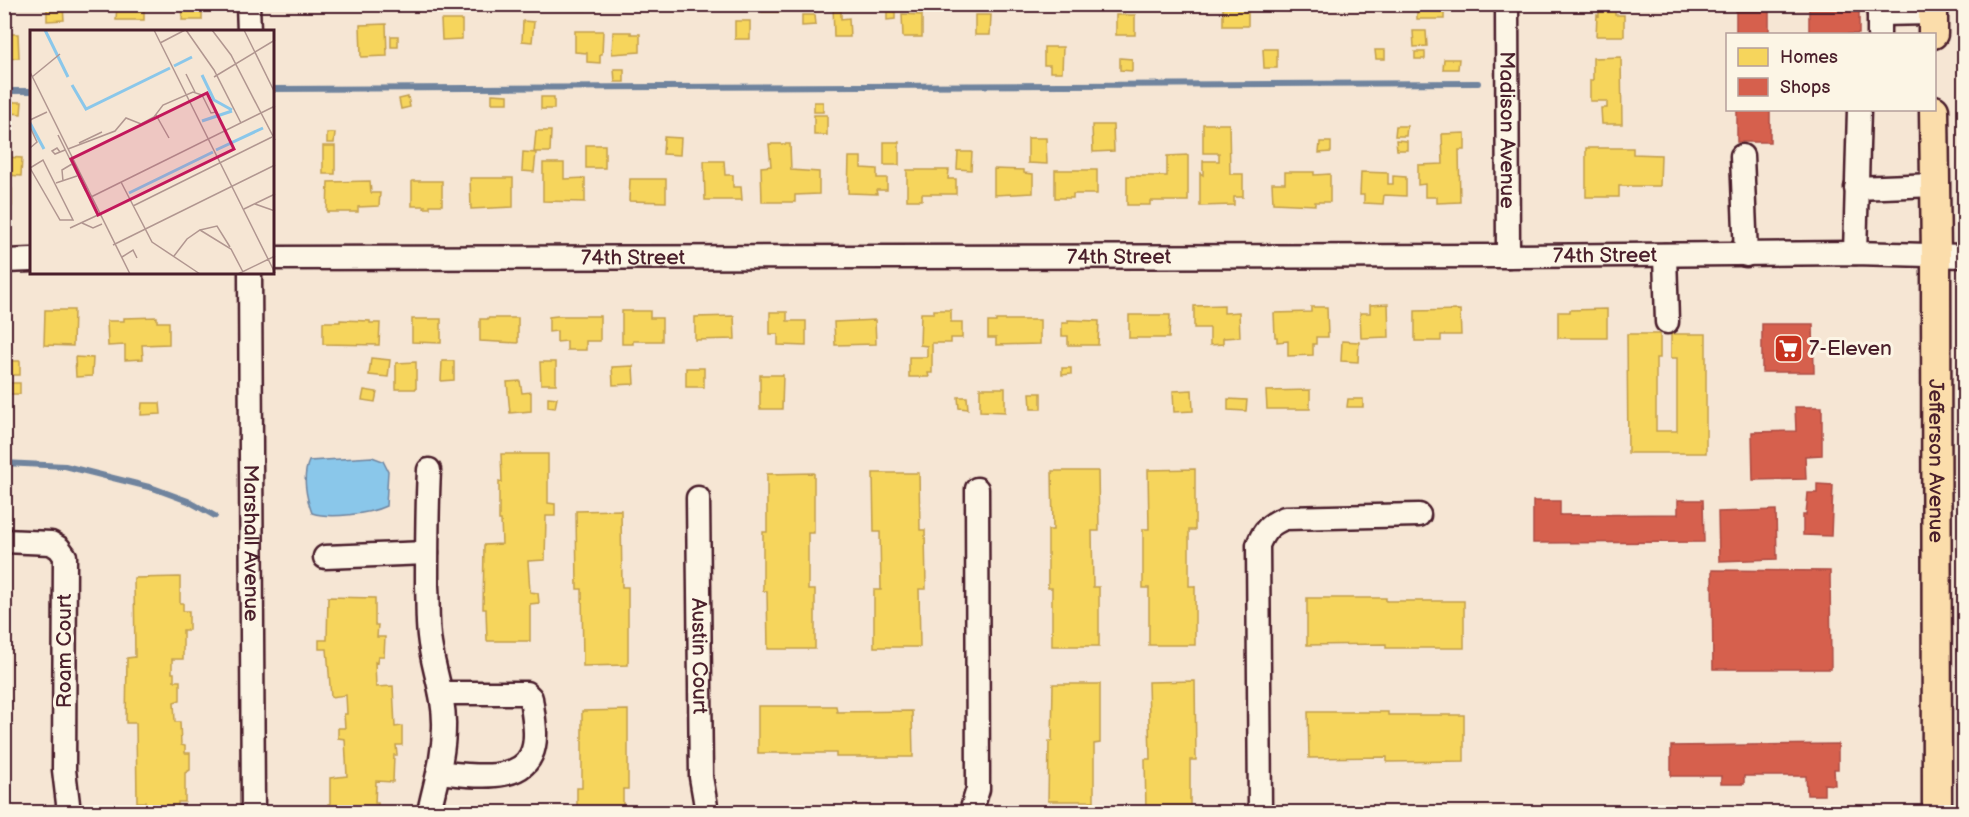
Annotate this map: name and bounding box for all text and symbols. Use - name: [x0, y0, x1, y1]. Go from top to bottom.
- inset map: [30, 30, 274, 274]
- legend: [1726, 33, 1936, 111]
- text: Homes: [1780, 47, 1838, 68]
- street label: Madison Avenue: [1495, 51, 1520, 209]
- text: Shops: [1780, 77, 1831, 98]
- street label: 74th Street: [1553, 242, 1658, 268]
- street label: 74th Street: [1067, 244, 1172, 269]
- street label: 74th Street: [581, 245, 686, 270]
- supermarket icon: 7-Eleven: [1772, 332, 1804, 364]
- place label: 7-Eleven: [1809, 336, 1892, 361]
- street label: Jefferson Avenue: [1924, 379, 1949, 543]
- street label: Marshall Avenue: [239, 464, 264, 622]
- street label: Roam Court: [52, 593, 77, 708]
- street label: Austin Court: [687, 598, 713, 715]

